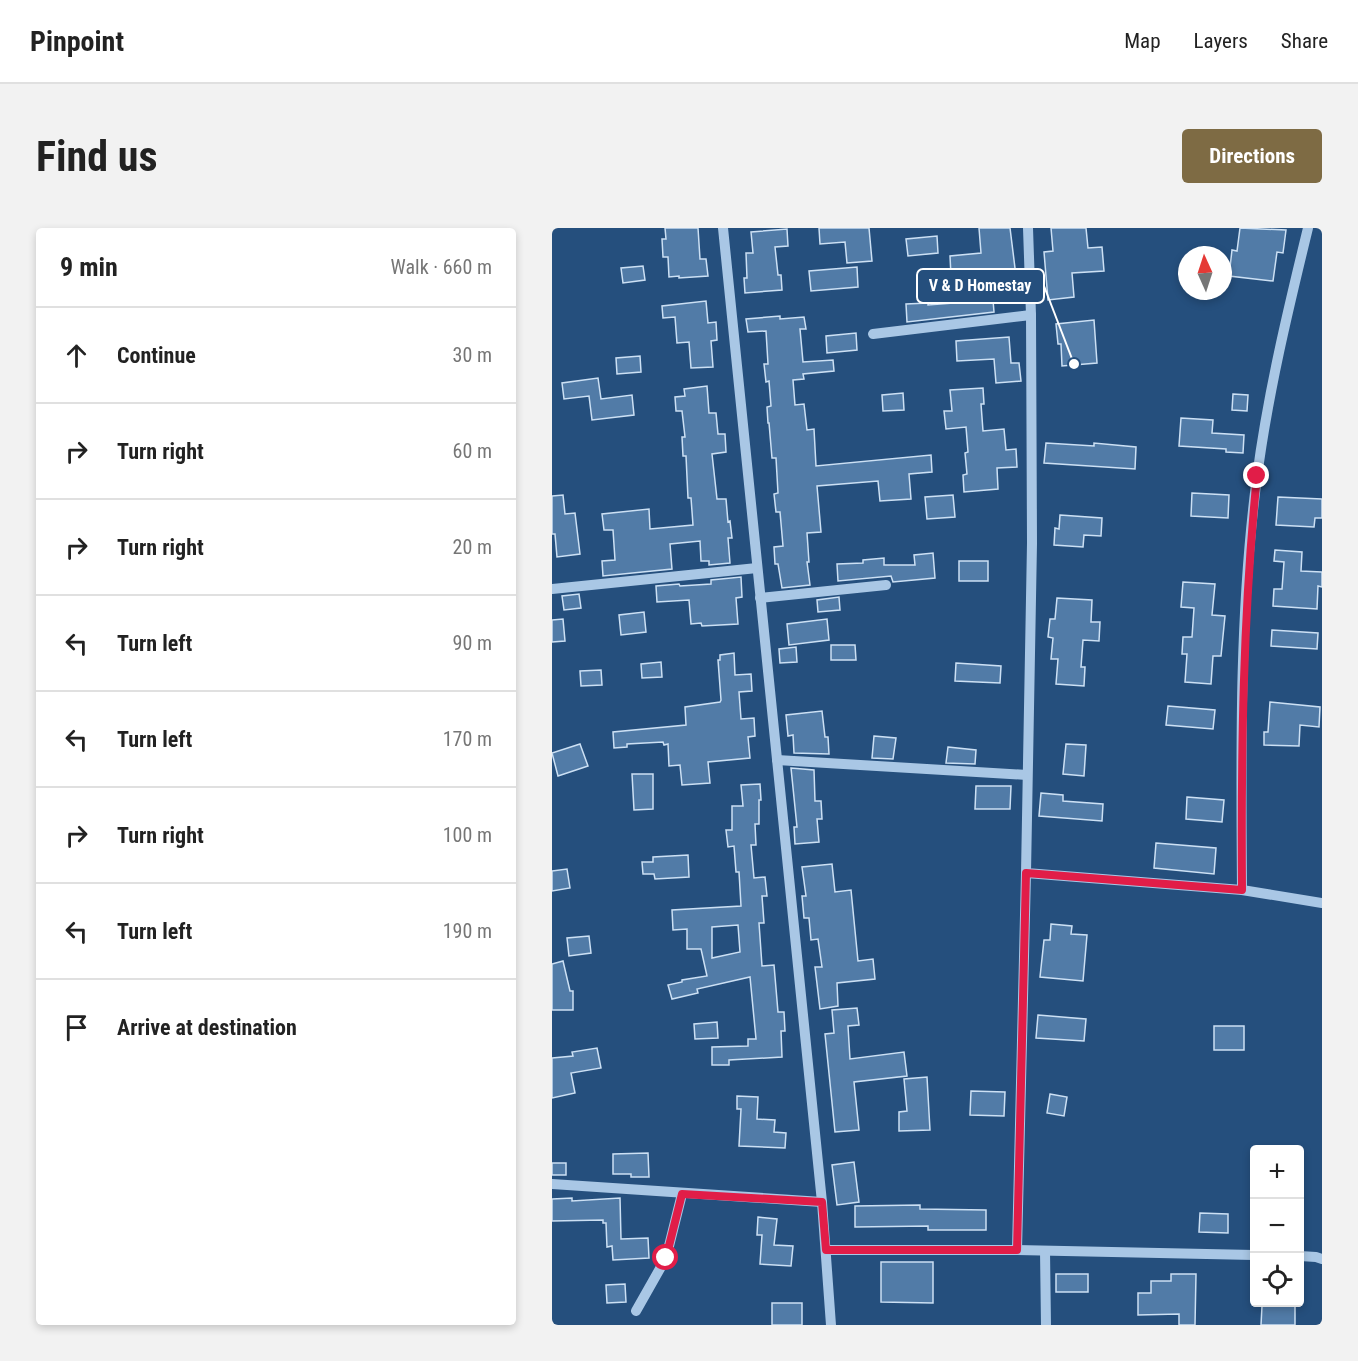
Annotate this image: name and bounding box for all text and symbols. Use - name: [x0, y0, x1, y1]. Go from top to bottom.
- text: Pinpoint: [30, 25, 124, 58]
- text: Map: [1124, 29, 1161, 53]
- text: Layers: [1194, 29, 1248, 53]
- text: Share: [1281, 29, 1328, 53]
- button: Directions: [1182, 129, 1322, 183]
- text: Find us: [36, 132, 157, 181]
- north arrow: [1178, 246, 1232, 300]
- text: 9 min: [60, 252, 118, 282]
- text: Walk · 660 m: [391, 255, 492, 279]
- callout: V & D Homestay: [917, 269, 1044, 303]
- text: V & D Homestay: [929, 276, 1031, 295]
- icon: ahead: [60, 339, 93, 372]
- text: Continue: [117, 343, 196, 368]
- text: 30 m: [453, 343, 492, 367]
- icon: right: [60, 435, 93, 468]
- text: Turn right: [117, 439, 204, 464]
- text: 60 m: [453, 439, 492, 463]
- route end: [1243, 462, 1269, 488]
- icon: right: [60, 531, 93, 564]
- text: Turn right: [117, 535, 204, 560]
- text: 20 m: [453, 535, 492, 559]
- icon: left: [60, 627, 93, 660]
- text: Turn left: [117, 631, 192, 656]
- text: 90 m: [453, 631, 492, 655]
- icon: left: [60, 723, 93, 756]
- text: Turn left: [117, 727, 192, 752]
- text: 170 m: [443, 727, 492, 751]
- icon: right: [60, 819, 93, 852]
- text: Turn right: [117, 823, 204, 848]
- text: 100 m: [443, 823, 492, 847]
- icon: left: [60, 915, 93, 948]
- text: Turn left: [117, 919, 192, 944]
- text: 190 m: [443, 919, 492, 943]
- icon: arrive: [60, 1011, 93, 1044]
- text: Arrive at destination: [117, 1015, 297, 1040]
- map controls: [1250, 1145, 1304, 1307]
- button: +: [1250, 1145, 1304, 1199]
- button: −: [1250, 1199, 1304, 1253]
- route start: [652, 1244, 678, 1270]
- button: locate: [1250, 1253, 1304, 1307]

